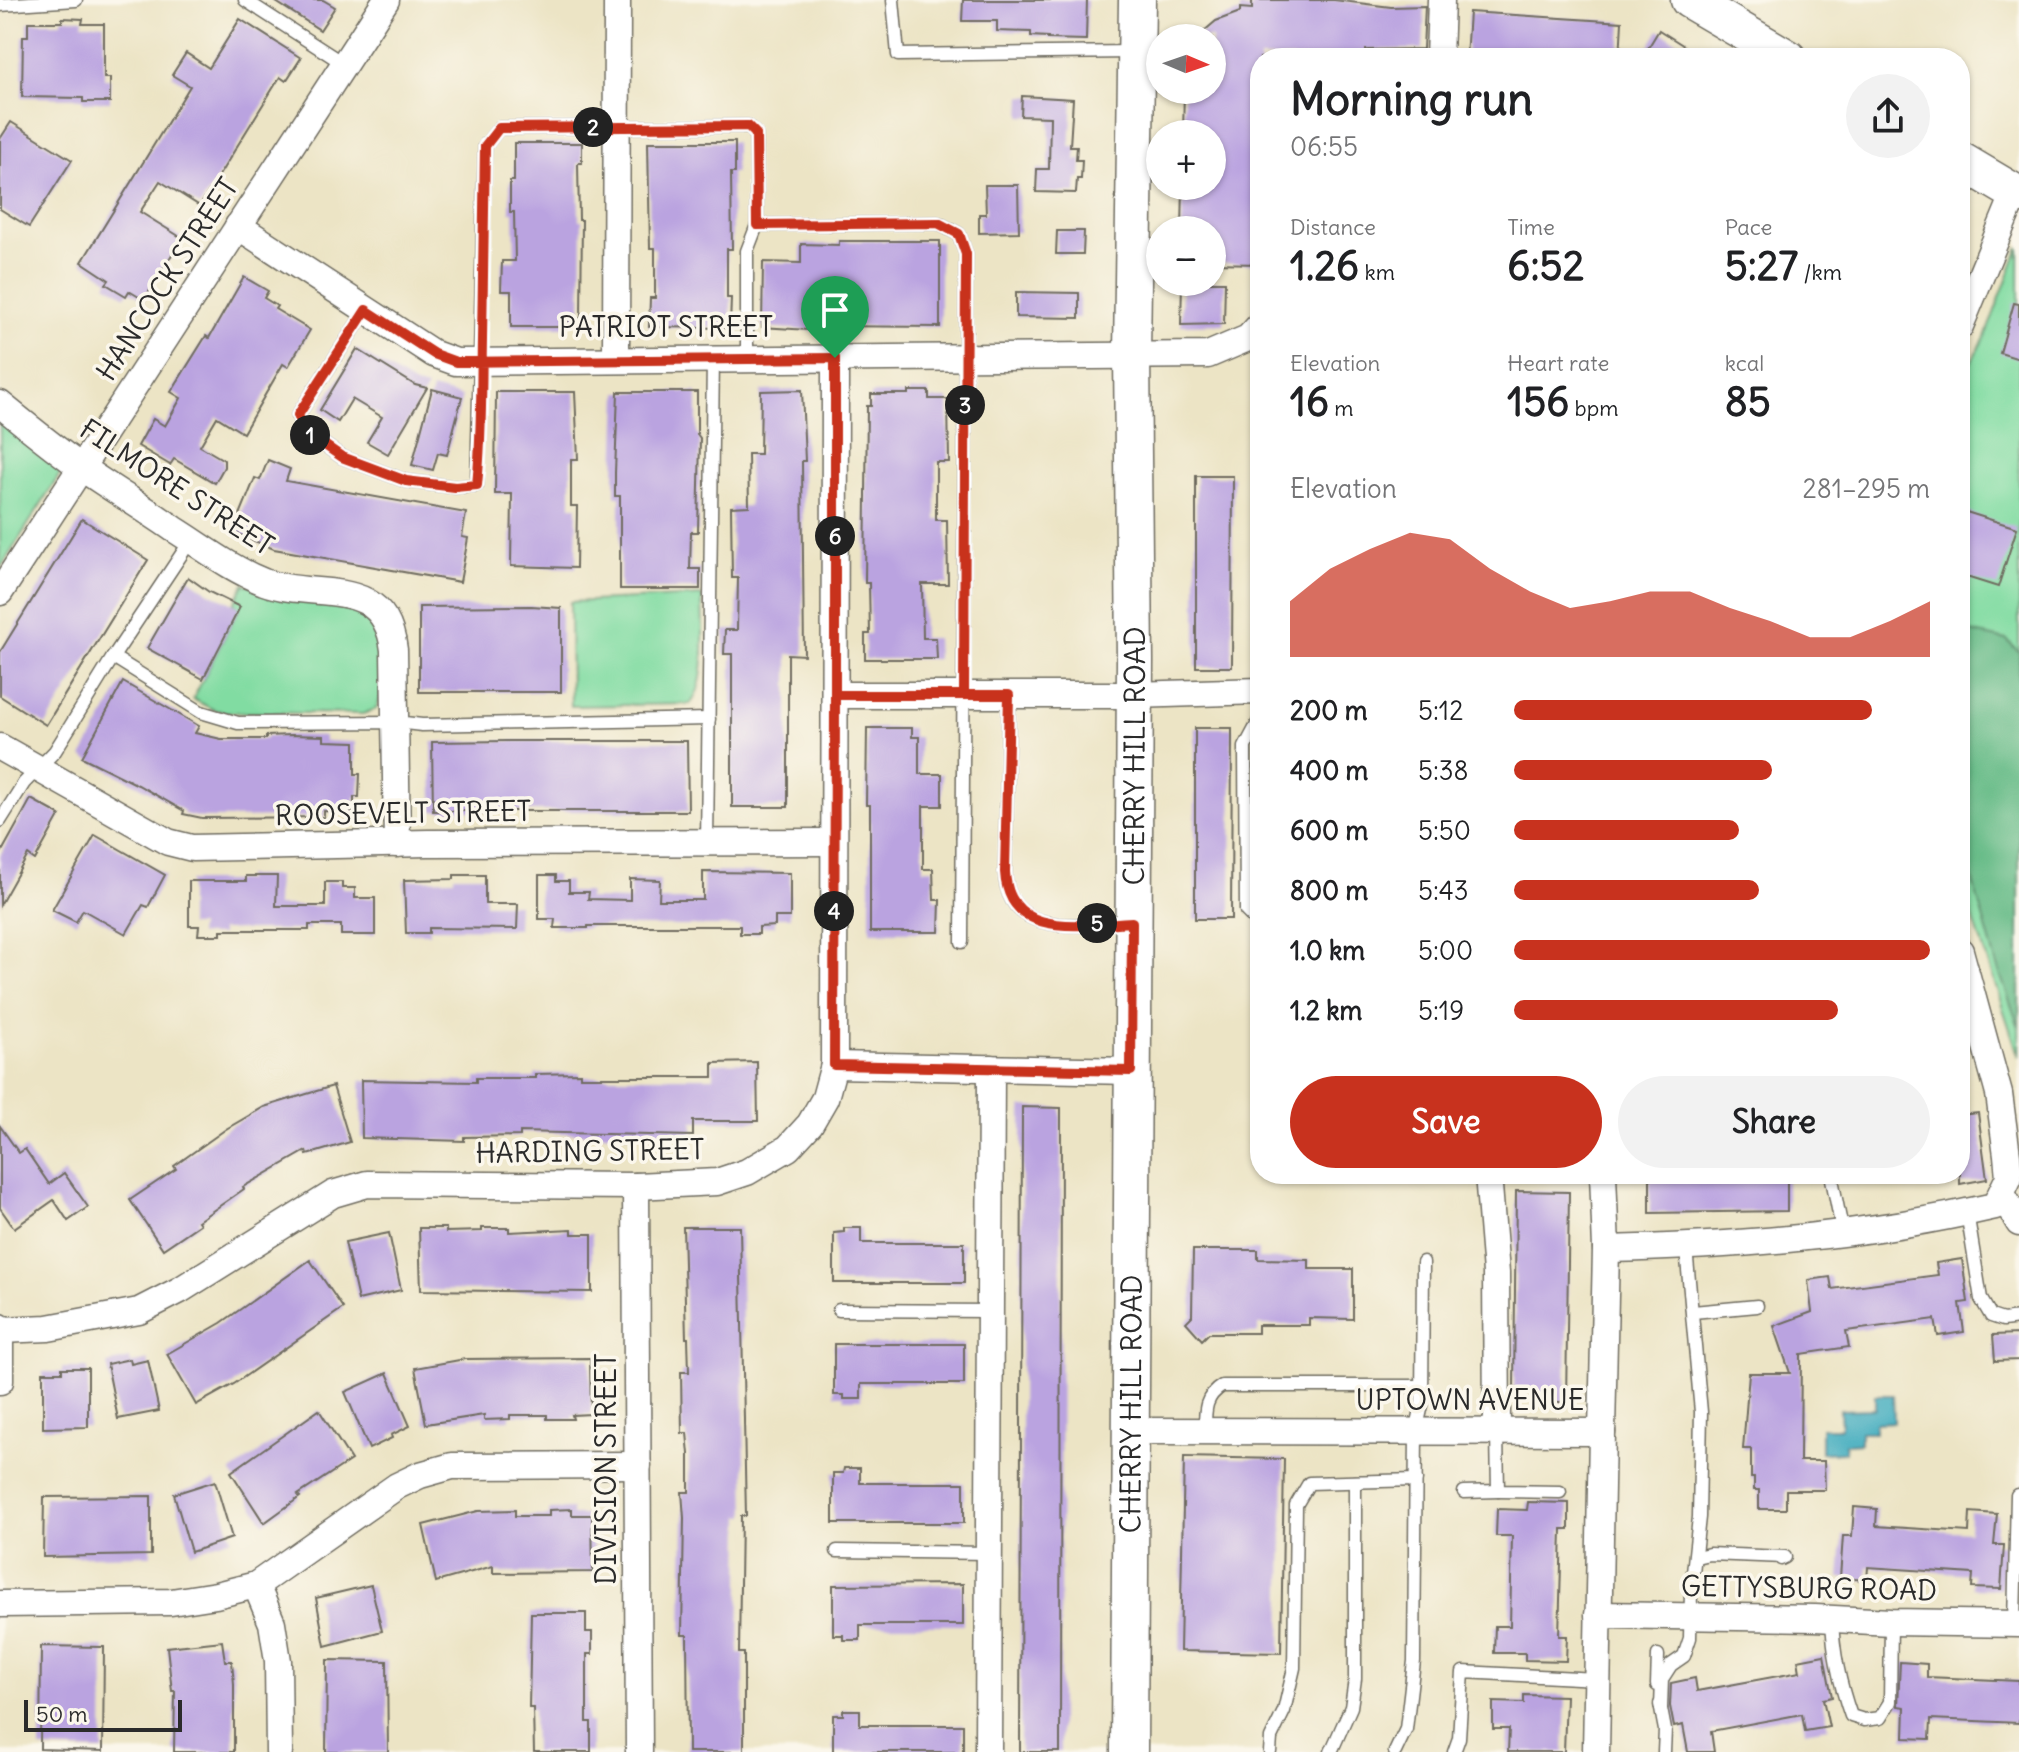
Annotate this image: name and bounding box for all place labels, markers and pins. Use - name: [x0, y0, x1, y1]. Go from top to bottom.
- pin: 2: [573, 107, 613, 147]
- pin: [801, 276, 869, 358]
- pin: 3: [945, 385, 985, 425]
- pin: 1: [290, 415, 330, 455]
- pin: 6: [815, 516, 855, 556]
- pin: 4: [814, 891, 854, 931]
- pin: 5: [1077, 903, 1117, 943]

